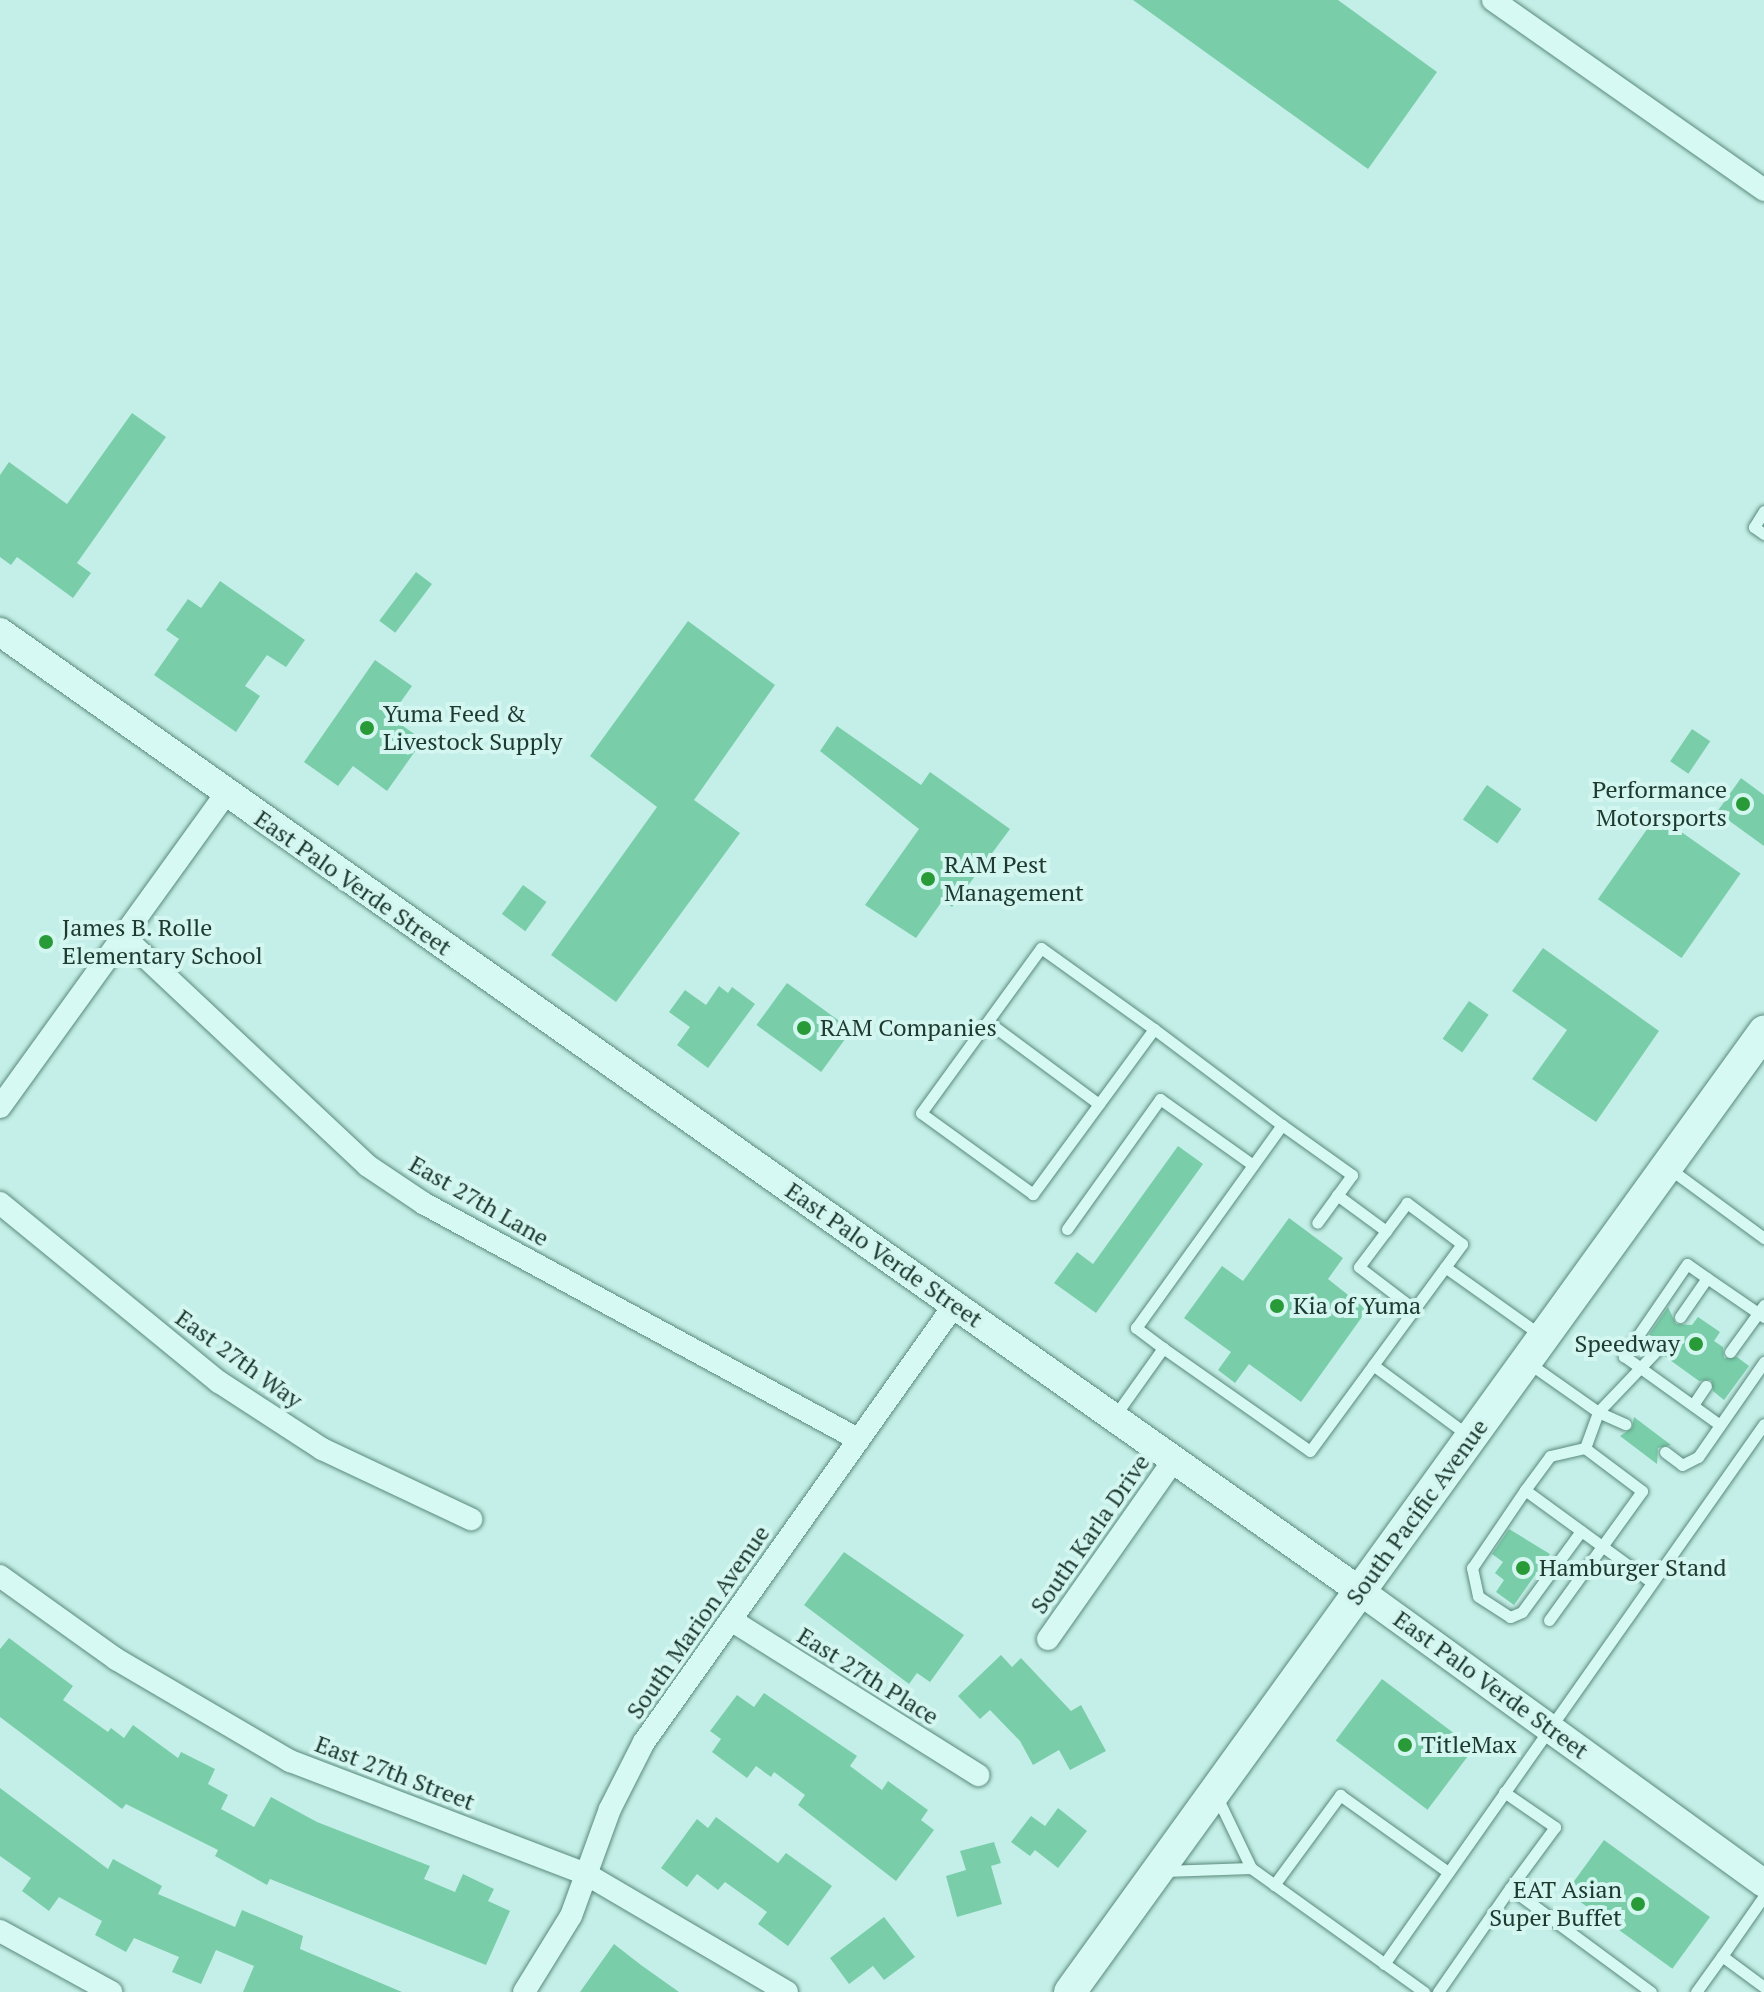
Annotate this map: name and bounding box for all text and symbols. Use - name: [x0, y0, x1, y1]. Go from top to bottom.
- place label: Yuma Feed & Livestock Supply: [383, 700, 562, 756]
- marker: Yuma Feed & Livestock Supply: [358, 719, 376, 737]
- place label: Performance Motorsports: [1592, 776, 1727, 832]
- marker: Performance Motorsports: [1734, 795, 1752, 813]
- street label: East Palo Verde Street: [249, 804, 457, 962]
- place label: RAM Pest Management: [944, 851, 1084, 907]
- marker: RAM Pest Management: [919, 870, 937, 888]
- place label: James B. Rolle Elementary School: [62, 914, 263, 970]
- marker: James B. Rolle Elementary School: [37, 933, 55, 951]
- place label: RAM Companies: [820, 1014, 997, 1042]
- marker: RAM Companies: [795, 1019, 813, 1037]
- street label: East 27th Lane: [404, 1149, 554, 1253]
- street label: East Palo Verde Street: [780, 1176, 988, 1334]
- place label: Kia of Yuma: [1293, 1292, 1421, 1320]
- marker: Kia of Yuma: [1268, 1297, 1286, 1315]
- street label: East 27th Way: [170, 1303, 308, 1415]
- place label: Speedway: [1574, 1330, 1680, 1358]
- marker: Speedway: [1687, 1335, 1705, 1353]
- street label: South Pacific Avenue: [1340, 1413, 1494, 1611]
- street label: South Karla Drive: [1024, 1449, 1156, 1619]
- street label: South Marion Avenue: [620, 1520, 776, 1724]
- place label: Hamburger Stand: [1539, 1554, 1727, 1582]
- marker: Hamburger Stand: [1514, 1559, 1532, 1577]
- street label: East Palo Verde Street: [1388, 1604, 1594, 1766]
- street label: East 27th Place: [792, 1621, 944, 1731]
- street label: East 27th Street: [311, 1729, 479, 1817]
- place label: TitleMax: [1421, 1731, 1517, 1759]
- marker: TitleMax: [1396, 1736, 1414, 1754]
- place label: EAT Asian Super Buffet: [1489, 1876, 1622, 1932]
- marker: EAT Asian Super Buffet: [1629, 1895, 1647, 1913]

